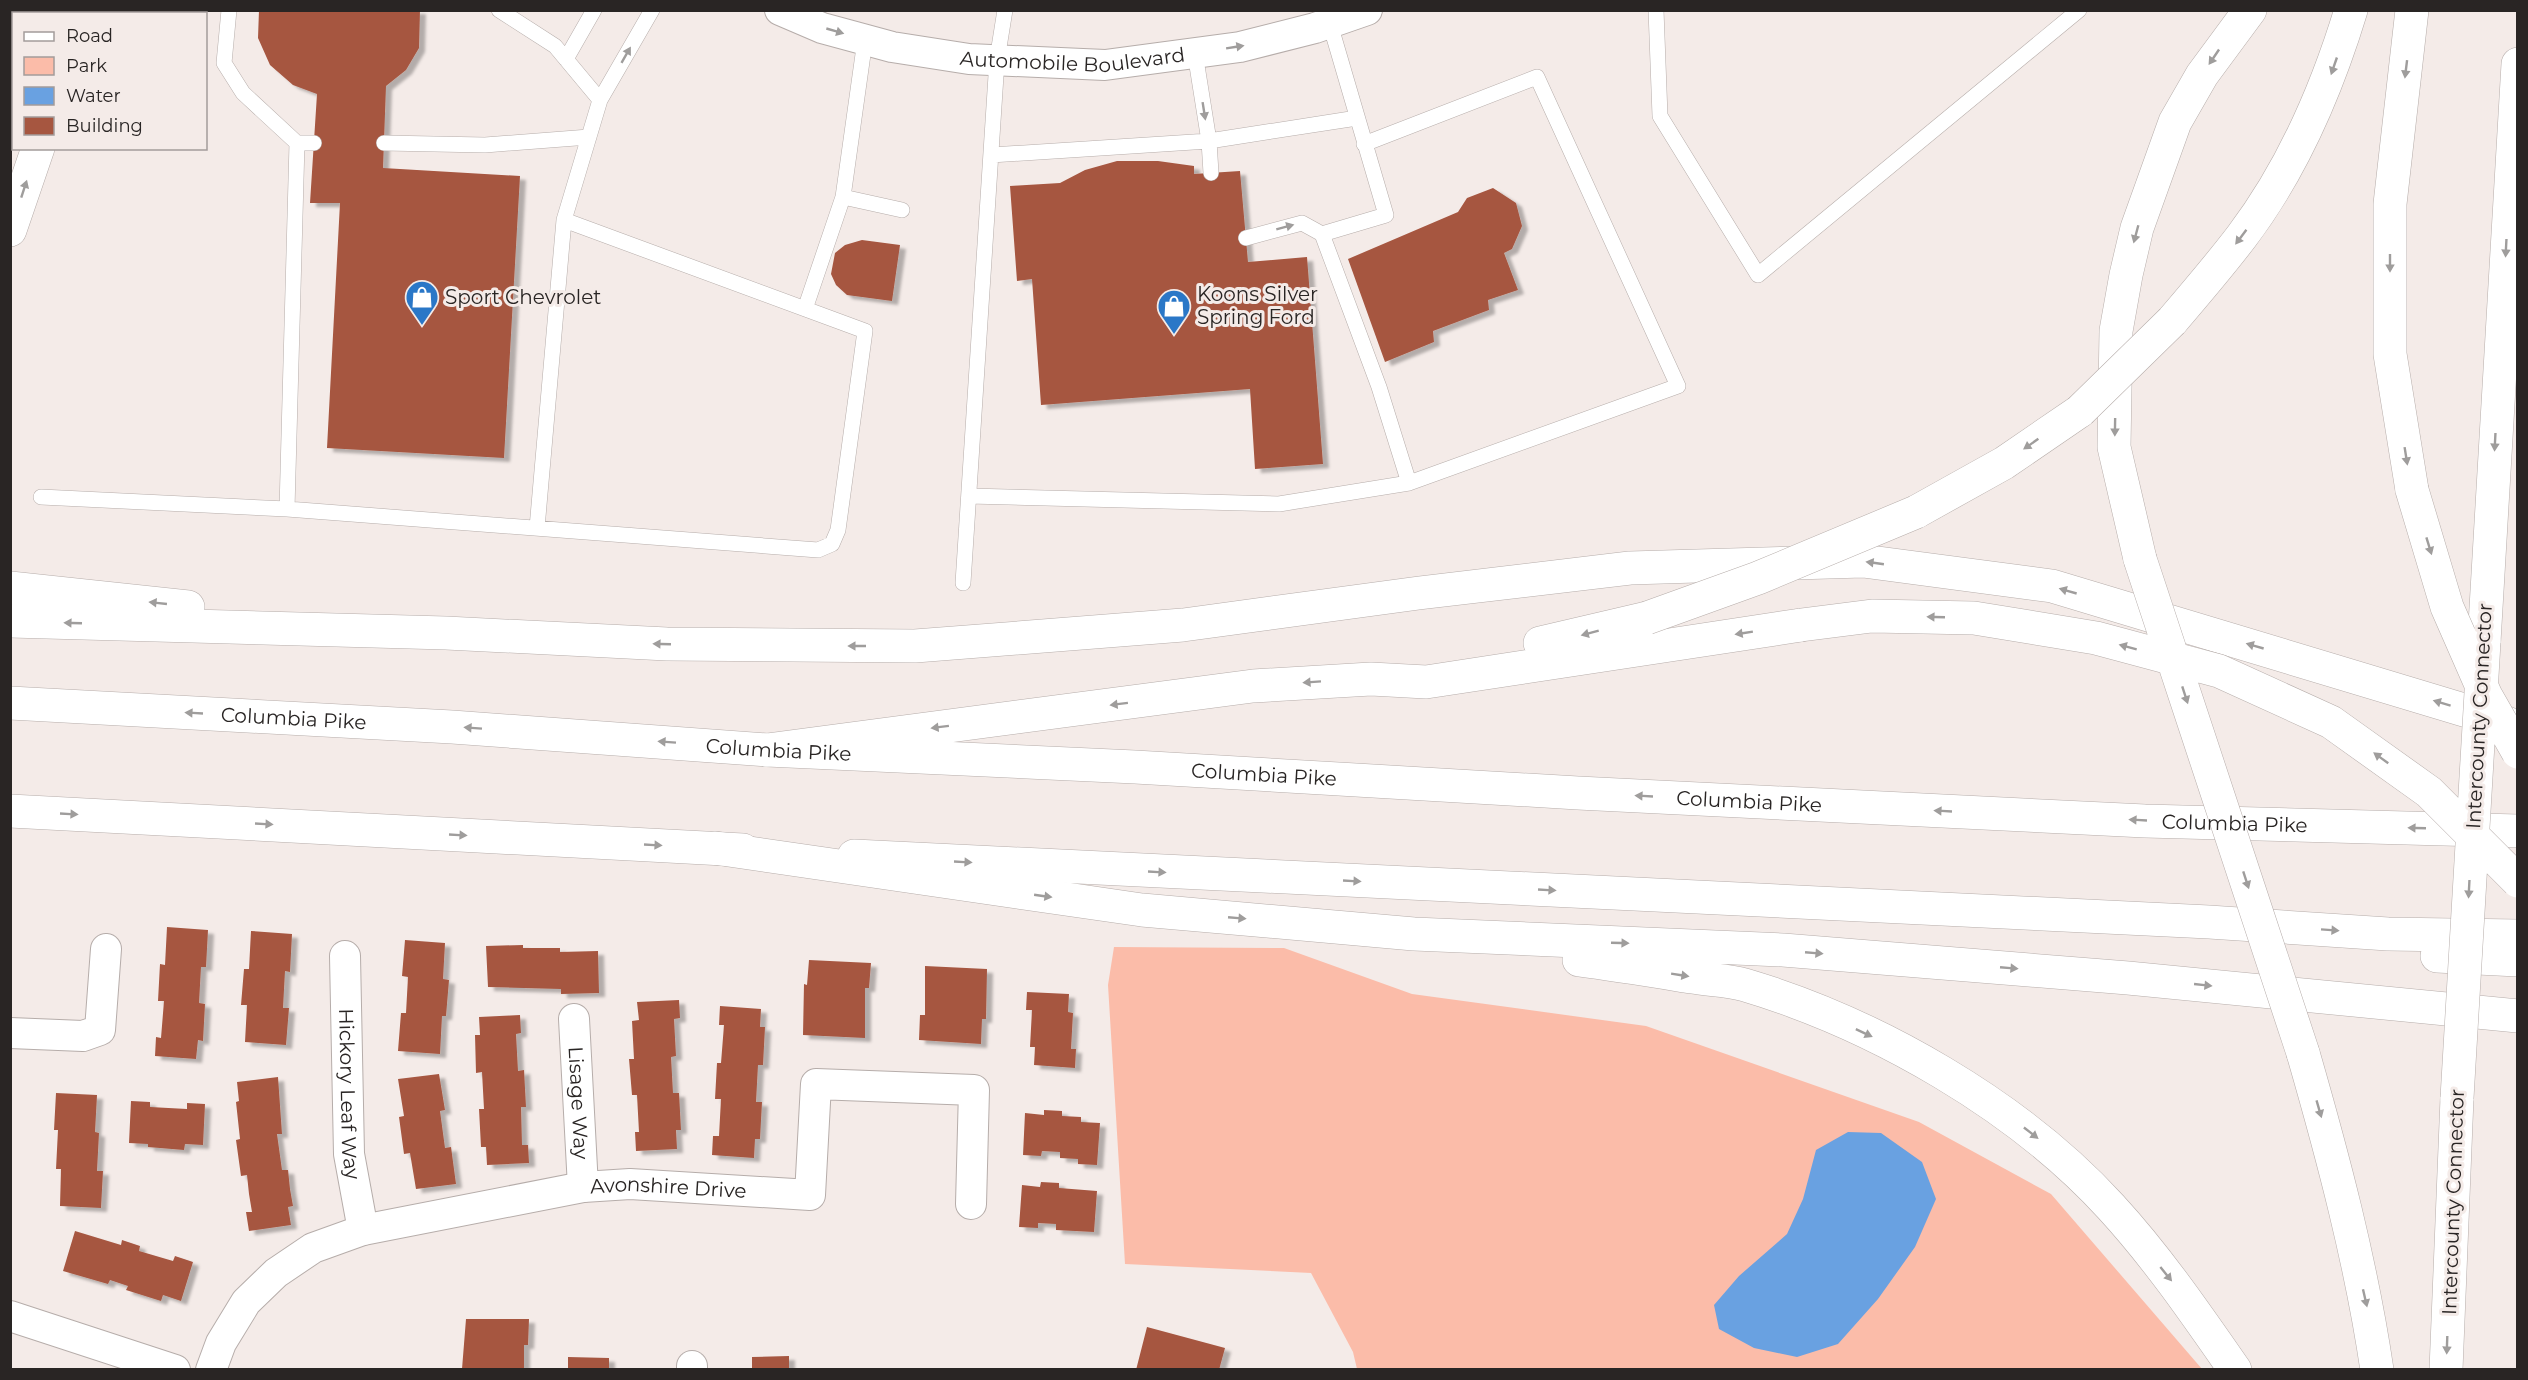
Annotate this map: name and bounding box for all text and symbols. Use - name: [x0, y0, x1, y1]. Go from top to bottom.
- legend: [12, 12, 207, 150]
- text: Road: [66, 25, 113, 47]
- one-way arrow: [825, 27, 844, 37]
- street label: Automobile Boulevard: [958, 42, 1186, 77]
- one-way arrow: [1226, 43, 1245, 52]
- one-way arrow: [621, 47, 631, 64]
- one-way arrow: [2209, 49, 2220, 65]
- text: Park: [66, 55, 107, 77]
- one-way arrow: [2328, 57, 2338, 75]
- one-way arrow: [2401, 59, 2411, 78]
- text: Water: [66, 85, 121, 107]
- one-way arrow: [1200, 101, 1209, 120]
- text: Building: [66, 115, 143, 137]
- one-way arrow: [20, 180, 30, 198]
- one-way arrow: [1276, 222, 1295, 232]
- one-way arrow: [2130, 225, 2140, 243]
- one-way arrow: [2235, 230, 2247, 245]
- one-way arrow: [2501, 238, 2510, 257]
- one-way arrow: [2385, 253, 2395, 272]
- shop icon: Sport Chevrolet: [404, 279, 440, 326]
- place label: Koons Silver Spring Ford: [1197, 282, 1318, 329]
- place label: Sport Chevrolet: [445, 285, 601, 309]
- shop icon: Koons Silver Spring Ford: [1156, 288, 1192, 335]
- one-way arrow: [2110, 418, 2120, 437]
- one-way arrow: [2490, 433, 2499, 452]
- one-way arrow: [2024, 438, 2040, 450]
- one-way arrow: [2402, 447, 2411, 466]
- one-way arrow: [2425, 537, 2434, 555]
- one-way arrow: [1866, 558, 1885, 568]
- one-way arrow: [2059, 586, 2077, 595]
- one-way arrow: [149, 599, 168, 608]
- street label: Intercounty Connector: [2461, 602, 2497, 830]
- one-way arrow: [1926, 613, 1945, 622]
- one-way arrow: [63, 618, 82, 628]
- one-way arrow: [1581, 628, 1599, 638]
- one-way arrow: [1734, 629, 1753, 638]
- one-way arrow: [652, 639, 671, 648]
- one-way arrow: [847, 641, 866, 651]
- one-way arrow: [2119, 641, 2137, 651]
- one-way arrow: [2246, 641, 2264, 650]
- one-way arrow: [1303, 678, 1322, 687]
- one-way arrow: [2181, 686, 2190, 704]
- one-way arrow: [2433, 698, 2451, 707]
- one-way arrow: [1109, 699, 1128, 708]
- street label: Columbia Pike: [220, 702, 367, 734]
- one-way arrow: [185, 709, 204, 718]
- one-way arrow: [930, 722, 949, 732]
- one-way arrow: [463, 724, 482, 733]
- street label: Columbia Pike: [705, 734, 852, 766]
- one-way arrow: [658, 738, 677, 747]
- one-way arrow: [2374, 752, 2390, 764]
- street label: Columbia Pike: [1190, 758, 1337, 791]
- street label: Columbia Pike: [1676, 786, 1823, 817]
- one-way arrow: [1634, 791, 1653, 800]
- one-way arrow: [1934, 806, 1953, 815]
- street label: Columbia Pike: [2161, 809, 2308, 837]
- one-way arrow: [59, 810, 78, 819]
- one-way arrow: [2129, 816, 2148, 825]
- one-way arrow: [254, 820, 273, 829]
- one-way arrow: [2408, 824, 2427, 833]
- one-way arrow: [449, 830, 468, 839]
- one-way arrow: [644, 840, 663, 850]
- one-way arrow: [953, 857, 972, 866]
- one-way arrow: [1148, 867, 1167, 876]
- one-way arrow: [2242, 871, 2251, 889]
- one-way arrow: [1343, 877, 1362, 886]
- one-way arrow: [2464, 879, 2474, 898]
- one-way arrow: [1537, 886, 1556, 895]
- one-way arrow: [1034, 891, 1053, 900]
- one-way arrow: [1228, 913, 1247, 923]
- one-way arrow: [2320, 926, 2339, 935]
- one-way arrow: [1610, 939, 1629, 948]
- one-way arrow: [1805, 948, 1824, 958]
- one-way arrow: [1999, 964, 2018, 973]
- one-way arrow: [1670, 971, 1689, 980]
- one-way arrow: [2193, 980, 2212, 990]
- street label: Hickory Leaf Way: [334, 1008, 365, 1182]
- one-way arrow: [1856, 1029, 1873, 1038]
- street label: Lisage Way: [563, 1046, 594, 1160]
- street label: Intercounty Connector: [2437, 1089, 2469, 1315]
- one-way arrow: [2315, 1100, 2324, 1118]
- one-way arrow: [2023, 1127, 2039, 1140]
- street label: Avonshire Drive: [589, 1172, 747, 1203]
- one-way arrow: [2159, 1266, 2171, 1281]
- one-way arrow: [2361, 1289, 2371, 1307]
- one-way arrow: [2443, 1336, 2452, 1355]

